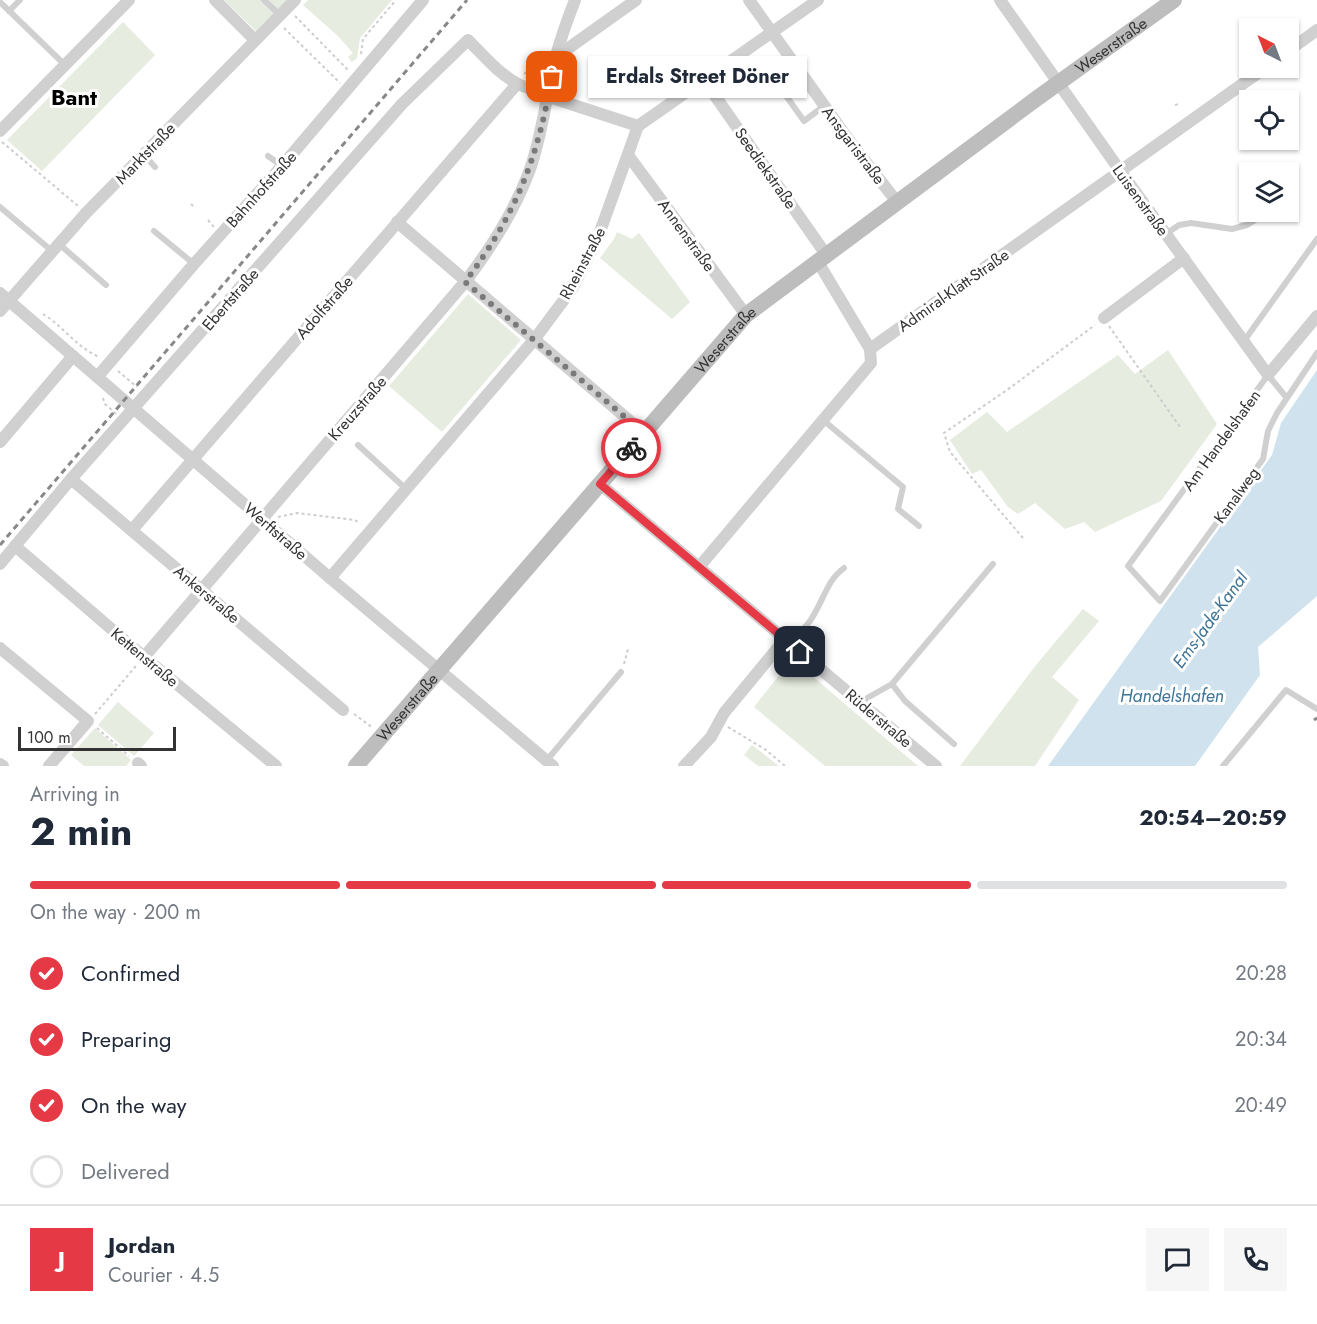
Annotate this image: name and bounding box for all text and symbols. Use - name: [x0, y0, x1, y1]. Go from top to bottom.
- street label: Weserstraße: [1070, 12, 1152, 79]
- north arrow: [1239, 18, 1299, 78]
- map controls: [1239, 18, 1299, 222]
- pin: [526, 51, 577, 102]
- callout: Erdals Street Döner: [588, 56, 807, 98]
- icon: bag: [535, 60, 568, 93]
- text: Erdals Street Döner: [606, 62, 789, 91]
- district label: Bant: [51, 81, 97, 113]
- button: locate: [1239, 90, 1299, 150]
- street label: Ansgaristraße: [817, 101, 891, 189]
- street label: Marktstraße: [110, 117, 181, 189]
- street label: Seediekstraße: [729, 123, 802, 214]
- street label: Bahnhofstraße: [221, 146, 302, 233]
- street label: Luisenstraße: [1107, 160, 1174, 241]
- button: layers: [1239, 162, 1299, 222]
- street label: Annenstraße: [652, 194, 721, 276]
- street label: Rheinstraße: [554, 223, 611, 303]
- street label: Admiral-Klatt-Straße: [893, 243, 1014, 337]
- street label: Ebertstraße: [197, 263, 264, 336]
- street label: Adolfstraße: [290, 271, 358, 344]
- street label: Weserstraße: [689, 300, 761, 379]
- street label: Kreuzstraße: [323, 371, 392, 446]
- street label: Am Handelshafen: [1177, 385, 1266, 496]
- courier: [601, 418, 661, 478]
- icon: bike: [615, 432, 648, 465]
- street label: Kanalweg: [1208, 462, 1265, 528]
- street label: Werftstraße: [239, 497, 312, 565]
- street label: Ankerstraße: [169, 560, 245, 629]
- water label: Ems-Jade-Kanal: [1166, 566, 1255, 674]
- street label: Kettenstraße: [106, 622, 183, 693]
- pin: [774, 626, 825, 677]
- icon: home: [783, 635, 816, 668]
- street label: Weserstraße: [371, 668, 444, 747]
- water label: Handelshafen: [1120, 683, 1224, 709]
- street label: Rüderstraße: [840, 684, 917, 753]
- scale bar: [18, 724, 176, 752]
- text: 100 m: [27, 726, 71, 749]
- text: Arriving in: [30, 780, 120, 809]
- text: 20:54–20:59: [1139, 801, 1287, 833]
- text: 2 min: [30, 803, 132, 860]
- text: On the way · 200 m: [30, 898, 201, 927]
- icon: check: [30, 957, 63, 990]
- text: Confirmed: [81, 957, 180, 989]
- text: 20:28: [1235, 959, 1287, 988]
- icon: check: [30, 1023, 63, 1056]
- text: Preparing: [81, 1023, 172, 1055]
- text: 20:34: [1235, 1025, 1287, 1054]
- icon: check: [30, 1089, 63, 1122]
- text: On the way: [81, 1089, 186, 1121]
- text: 20:49: [1234, 1091, 1287, 1120]
- text: Delivered: [81, 1155, 170, 1187]
- button: chat: [1146, 1228, 1209, 1291]
- button: phone: [1224, 1228, 1287, 1291]
- text: Jordan: [108, 1229, 175, 1261]
- text: J: [58, 1243, 65, 1275]
- text: Courier · 4.5: [108, 1261, 219, 1290]

